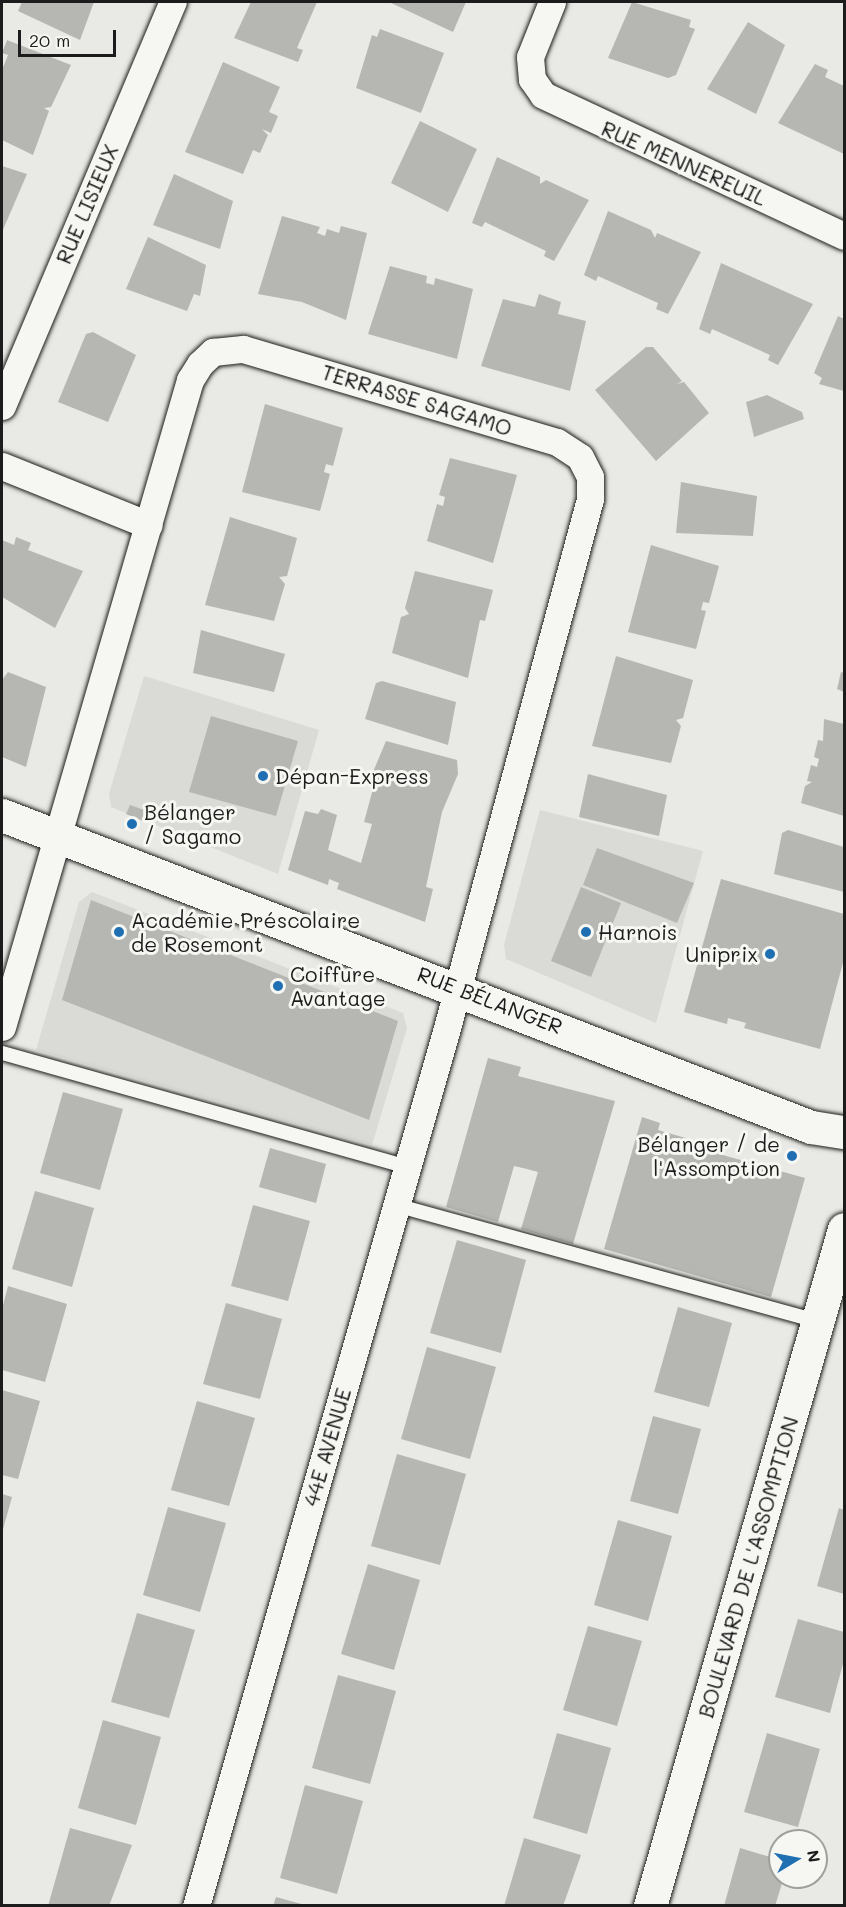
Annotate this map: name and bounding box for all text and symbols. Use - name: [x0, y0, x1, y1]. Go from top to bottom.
- scale bar: [21, 18, 118, 56]
- text: 20 m: [29, 28, 70, 52]
- street label: RUE MENNEREUIL: [598, 115, 770, 211]
- street label: RUE LISIEUX: [50, 140, 124, 268]
- street label: TERRASSE SAGAMO: [319, 359, 515, 441]
- place label: Dépan-Express: [275, 763, 429, 789]
- marker: Dépan-Express: [256, 769, 270, 783]
- place label: Bélanger / Sagamo: [144, 799, 241, 849]
- marker: Bélanger / Sagamo: [125, 817, 139, 831]
- place label: Académie Préscolaire de Rosemont: [131, 907, 360, 957]
- place label: Harnois: [598, 919, 677, 945]
- marker: Académie Préscolaire de Rosemont: [112, 925, 126, 939]
- marker: Harnois: [579, 925, 593, 939]
- place label: Uniprix: [685, 941, 758, 967]
- marker: Uniprix: [763, 947, 777, 961]
- place label: Coiffure Avantage: [290, 961, 386, 1011]
- street label: RUE BÉLANGER: [414, 961, 566, 1039]
- marker: Coiffure Avantage: [271, 979, 285, 993]
- place label: Bélanger / de l'Assomption: [637, 1131, 780, 1181]
- marker: Bélanger / de l'Assomption: [785, 1149, 799, 1163]
- street label: 44E AVENUE: [298, 1385, 356, 1509]
- street label: BOULEVARD DE L'ASSOMPTION: [693, 1413, 803, 1721]
- north arrow: [768, 1829, 828, 1889]
- text: N: [803, 1848, 826, 1864]

